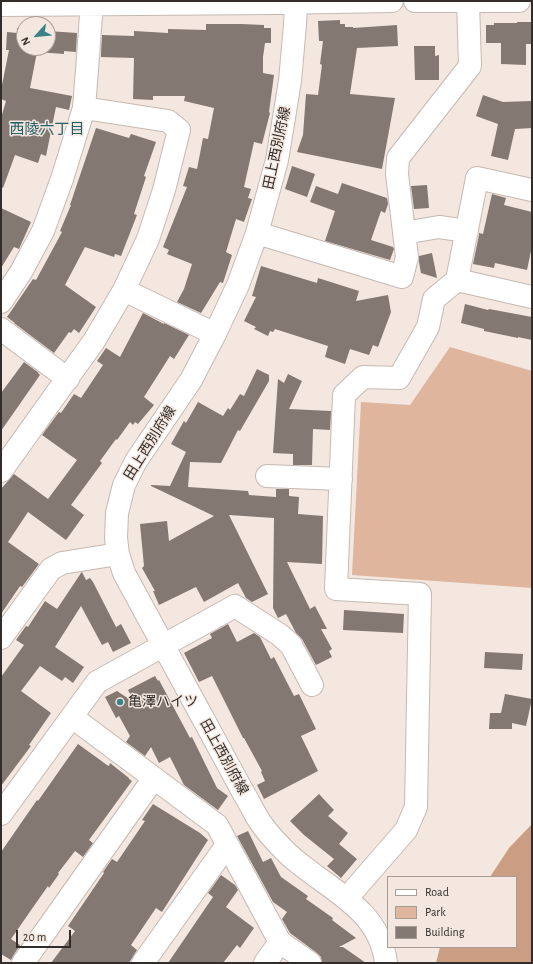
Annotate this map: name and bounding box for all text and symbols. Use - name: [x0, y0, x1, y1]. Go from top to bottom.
- north arrow: [16, 16, 56, 56]
- text: N: [19, 35, 32, 47]
- street label: 田上西別府線: [260, 105, 294, 191]
- district label: 西陵六丁目: [10, 120, 84, 138]
- street label: 田上西別府線: [121, 403, 179, 483]
- place label: 亀澤ハイツ: [128, 694, 198, 710]
- marker: 亀澤ハイツ: [115, 697, 125, 707]
- street label: 田上西別府線: [196, 716, 252, 798]
- legend: [387, 876, 517, 948]
- text: Road: [425, 886, 449, 898]
- text: Park: [425, 906, 446, 918]
- scale bar: [18, 922, 73, 948]
- text: Building: [425, 926, 465, 938]
- text: 20 m: [23, 931, 46, 943]

